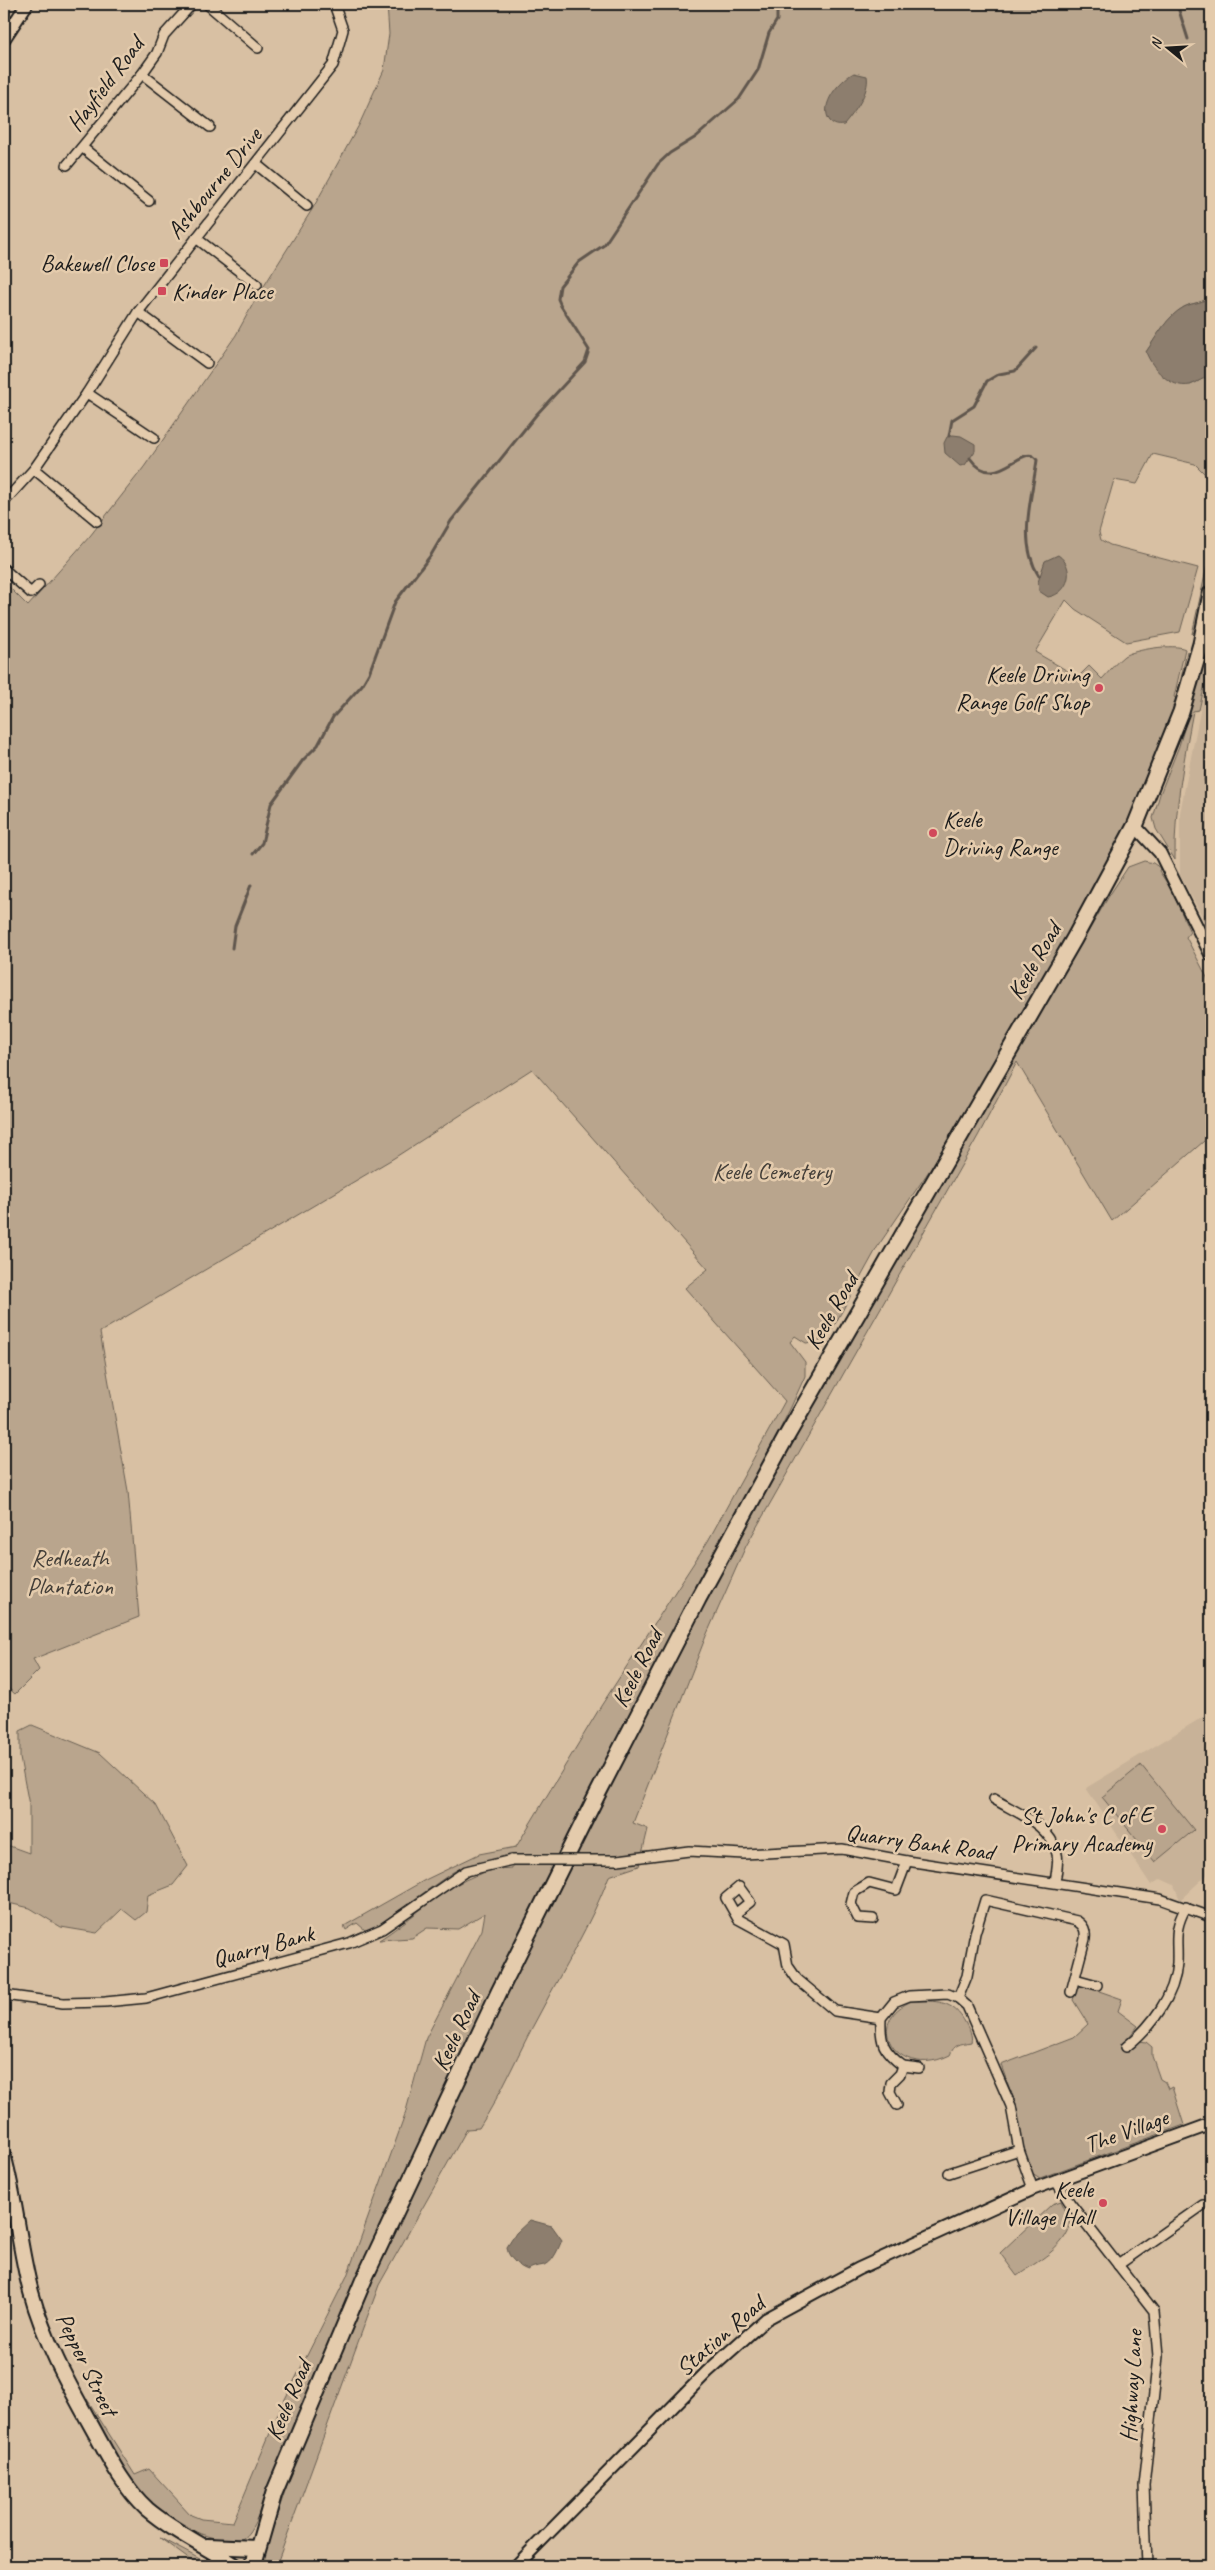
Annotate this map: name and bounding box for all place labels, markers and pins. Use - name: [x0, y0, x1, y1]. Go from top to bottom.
- place label: Bakewell Close: [41, 248, 156, 278]
- marker: Bakewell Close: [158, 257, 170, 269]
- place label: Kinder Place: [172, 276, 275, 306]
- marker: Kinder Place: [156, 285, 168, 297]
- place label: Keele Driving Range Golf Shop: [956, 659, 1091, 717]
- marker: Keele Driving Range Golf Shop: [1093, 682, 1105, 694]
- place label: Keele Driving Range: [943, 804, 1060, 862]
- marker: Keele Driving Range: [927, 827, 939, 839]
- place label: St John's C of E Primary Academy: [1012, 1800, 1155, 1858]
- marker: St John's C of E Primary Academy: [1156, 1823, 1168, 1835]
- place label: Keele Village Hall: [1005, 2174, 1097, 2232]
- marker: Keele Village Hall: [1097, 2197, 1109, 2209]

